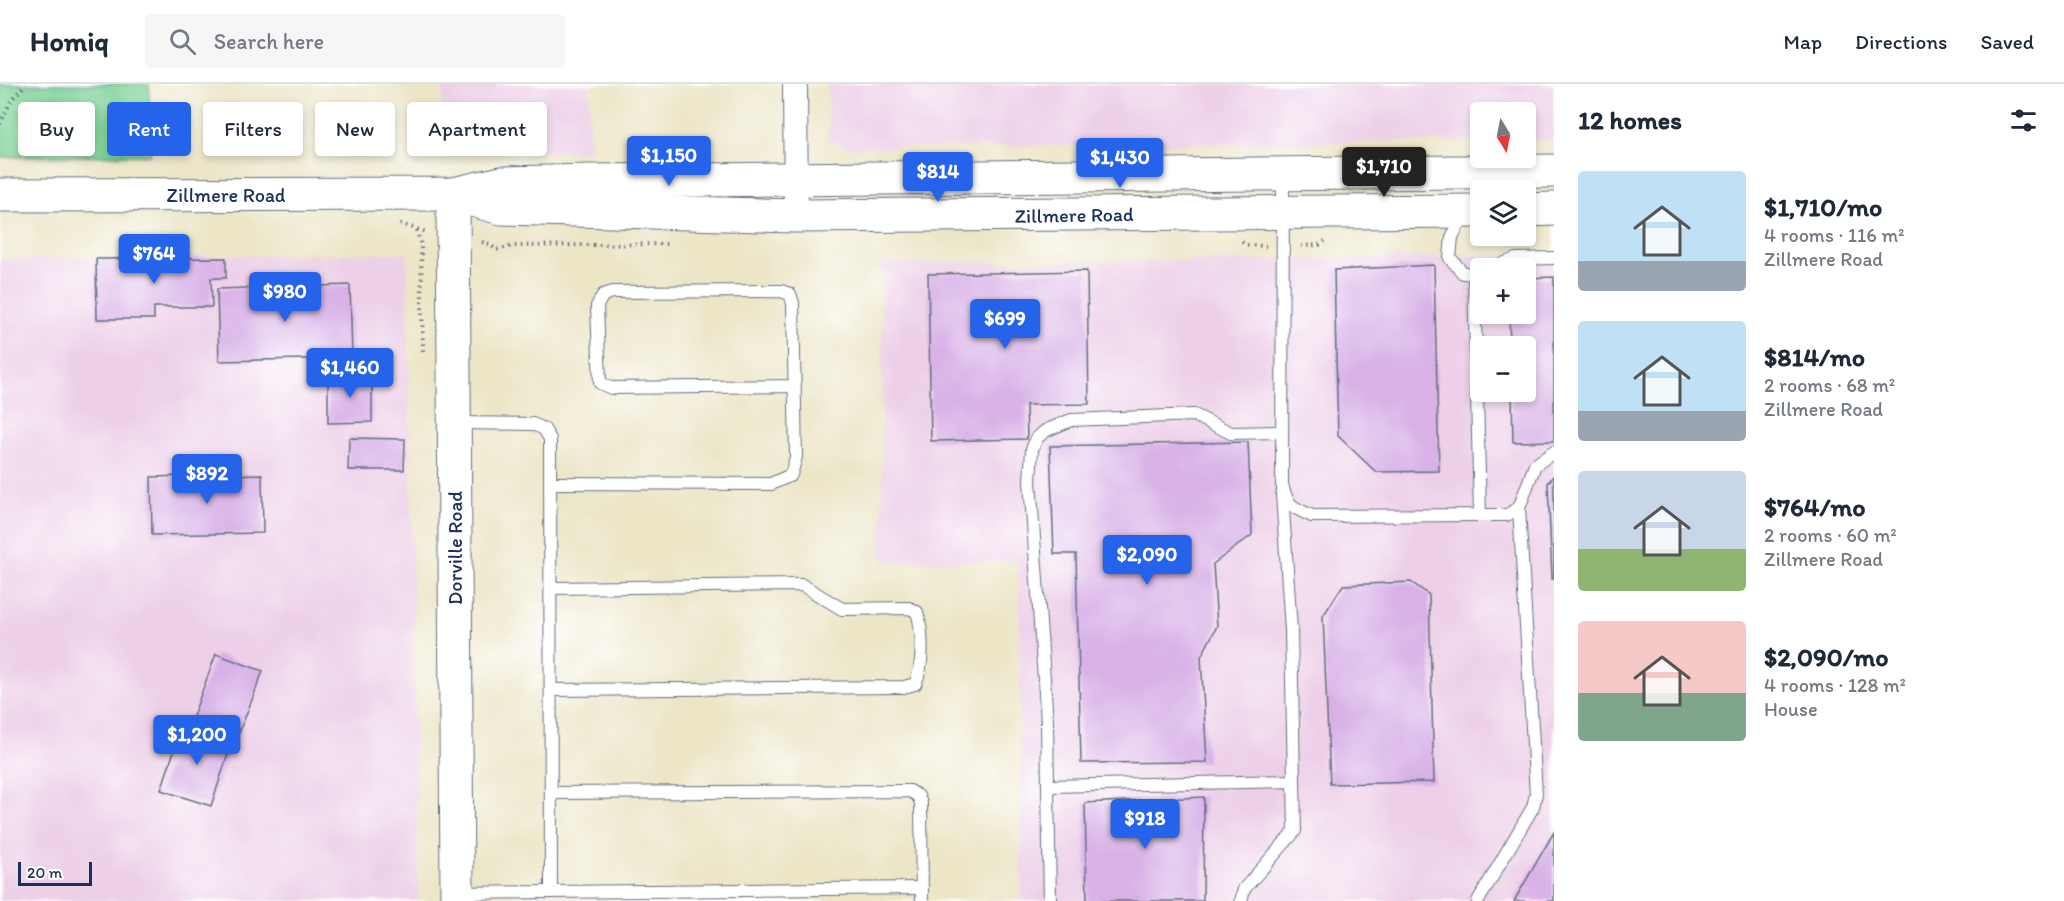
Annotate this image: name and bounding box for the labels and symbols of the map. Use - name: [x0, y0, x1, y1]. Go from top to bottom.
- north arrow: [1470, 102, 1536, 168]
- pin: $1,150: [620, 136, 718, 187]
- pin: $1,430: [1071, 138, 1169, 189]
- pin: $1,710: [1335, 147, 1433, 198]
- pin: $814: [902, 152, 974, 203]
- street label: Zillmere Road: [167, 183, 286, 207]
- street label: Zillmere Road: [1014, 202, 1134, 228]
- pin: $764: [118, 234, 190, 285]
- pin: $980: [249, 272, 321, 323]
- pin: $699: [969, 299, 1041, 350]
- pin: $1,460: [301, 348, 399, 399]
- pin: $892: [171, 454, 243, 505]
- street label: Dorville Road: [443, 491, 467, 605]
- pin: $2,090: [1098, 535, 1196, 586]
- pin: $1,200: [148, 715, 246, 766]
- pin: $918: [1109, 799, 1181, 850]
- scale bar: [18, 859, 92, 886]

